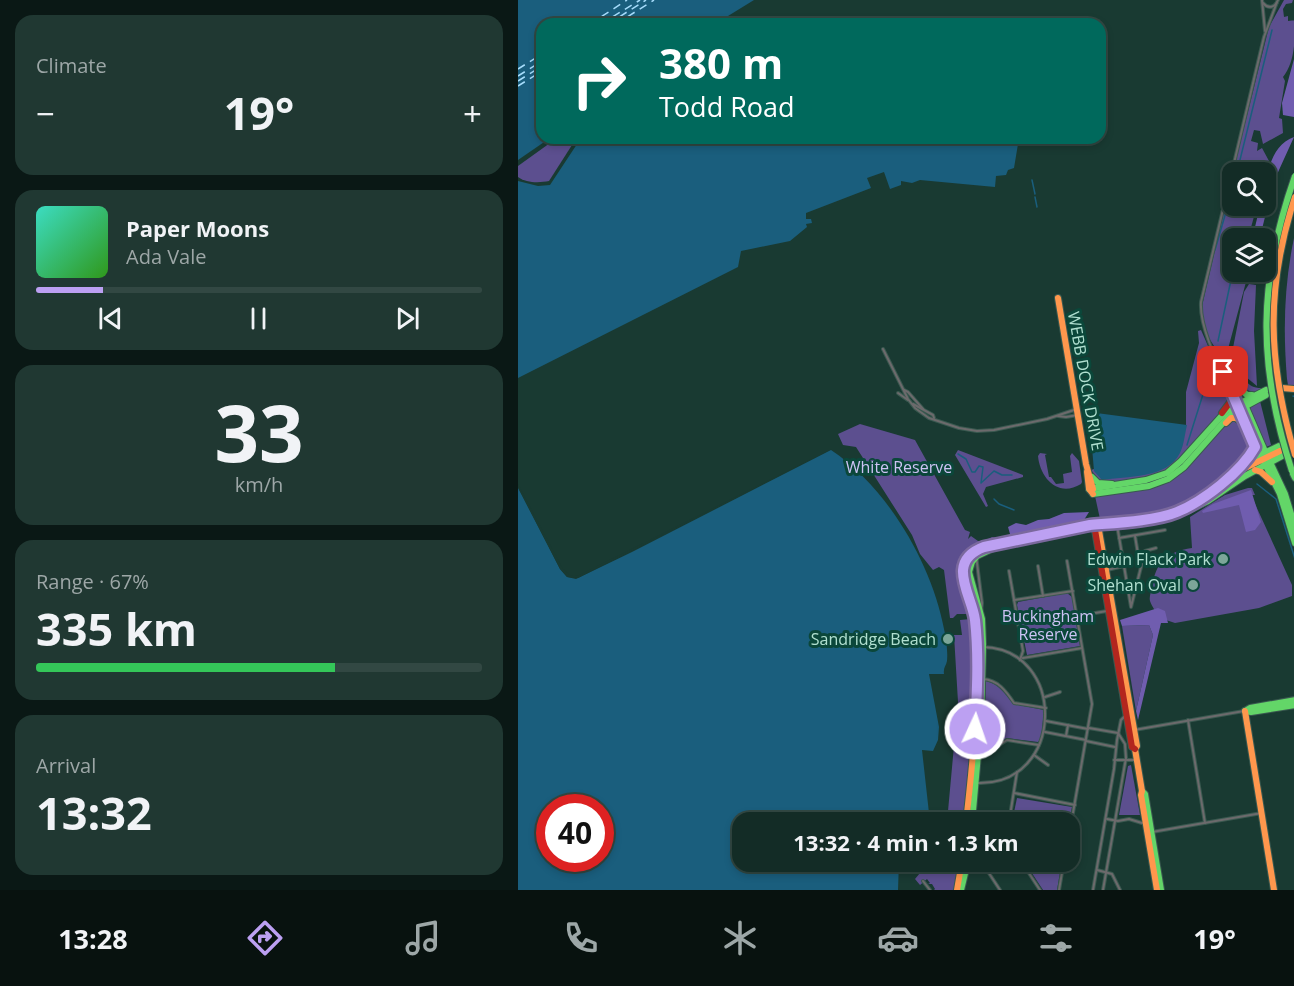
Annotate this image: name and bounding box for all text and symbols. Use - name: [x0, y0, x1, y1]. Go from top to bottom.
- text: 380 m: [659, 34, 783, 91]
- icon: right: [560, 42, 638, 120]
- text: Climate: [36, 52, 107, 79]
- text: 19°: [224, 82, 294, 143]
- text: Todd Road: [659, 88, 795, 125]
- text: −: [36, 91, 55, 136]
- text: +: [463, 91, 482, 136]
- map controls: [1222, 162, 1276, 282]
- button: search: [1222, 162, 1276, 216]
- text: Paper Moons: [126, 213, 269, 243]
- button: layers: [1222, 228, 1276, 282]
- text: Ada Vale: [126, 243, 207, 270]
- icon: previous: [94, 302, 127, 335]
- icon: pause: [242, 302, 275, 335]
- icon: next: [391, 302, 424, 335]
- street label: WEBB DOCK DRIVE: [1063, 310, 1109, 452]
- pin: [1197, 346, 1248, 397]
- icon: arrive: [1206, 355, 1239, 388]
- text: 33: [214, 379, 304, 485]
- park label: White Reserve: [846, 456, 952, 478]
- text: km/h: [235, 471, 283, 498]
- place label: Edwin Flack Park: [1087, 548, 1212, 570]
- marker: Edwin Flack Park: [1216, 552, 1230, 566]
- text: Range · 67%: [36, 568, 149, 595]
- place label: Shehan Oval: [1087, 574, 1181, 596]
- marker: Shehan Oval: [1186, 578, 1200, 592]
- text: 335 km: [36, 598, 197, 659]
- park label: Buckingham Reserve: [1002, 605, 1094, 645]
- place label: Sandridge Beach: [811, 628, 936, 650]
- marker: Sandridge Beach: [941, 632, 955, 646]
- position arrow: [943, 697, 1007, 761]
- text: Arrival: [36, 752, 96, 779]
- text: 13:32: [36, 782, 152, 843]
- speed limit sign: 40: [536, 794, 614, 872]
- text: 13:32 · 4 min · 1.3 km: [793, 827, 1019, 857]
- icon: directions: [244, 917, 286, 959]
- icon: music: [402, 917, 444, 959]
- icon: phone: [560, 917, 602, 959]
- icon: climate: [719, 917, 761, 959]
- icon: car: [877, 917, 919, 959]
- icon: filters: [1035, 917, 1077, 959]
- text: 13:28: [58, 920, 128, 957]
- text: 19°: [1193, 920, 1236, 957]

